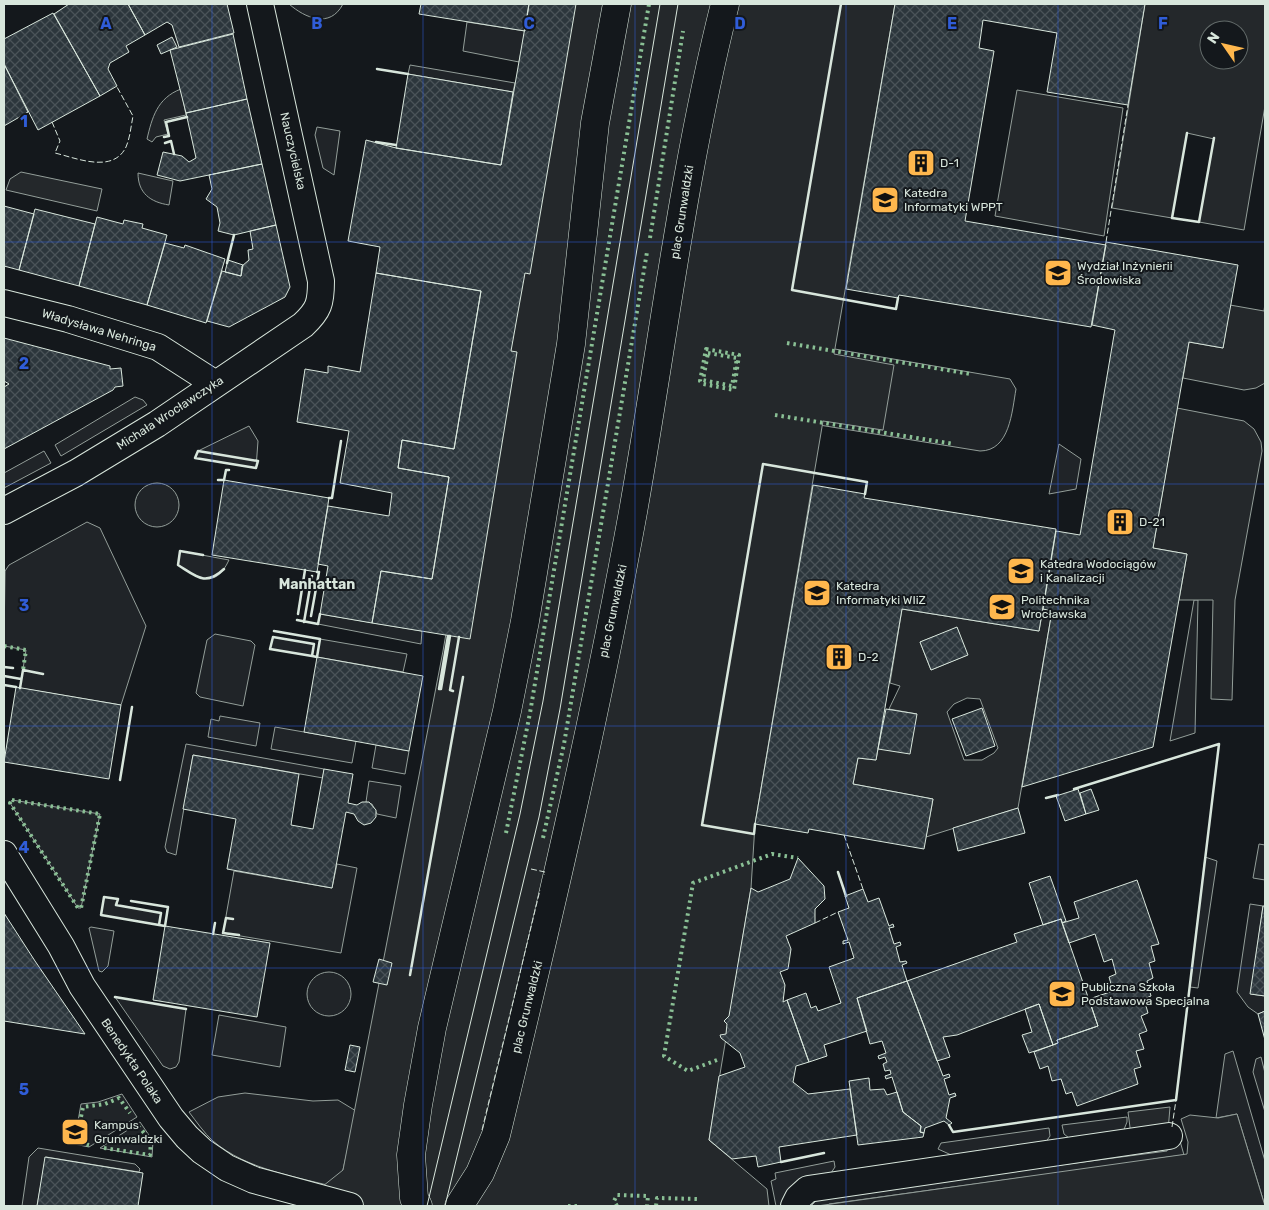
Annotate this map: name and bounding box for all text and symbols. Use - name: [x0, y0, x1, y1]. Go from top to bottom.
- text: A: [100, 14, 112, 33]
- text: B: [311, 14, 323, 33]
- text: C: [523, 14, 535, 33]
- text: D: [734, 14, 746, 33]
- text: E: [947, 14, 957, 33]
- text: F: [1158, 14, 1168, 33]
- north arrow: [1199, 20, 1249, 70]
- text: N: [1204, 29, 1224, 47]
- street label: Nauczycielska: [277, 111, 309, 191]
- text: 1: [20, 112, 28, 131]
- building icon: D-1: [906, 148, 936, 178]
- place label: D-1: [940, 156, 959, 170]
- street label: plac Grunwaldzki: [668, 164, 696, 260]
- school or university icon: Katedra Informatyki WPPT: [870, 185, 900, 215]
- place label: Katedra Informatyki WPPT: [904, 186, 1003, 214]
- school or university icon: Wydział Inżynierii Środowiska: [1043, 258, 1073, 288]
- place label: Wydział Inżynierii Środowiska: [1077, 259, 1173, 287]
- street label: Władysława Nehringa: [40, 306, 158, 354]
- text: 2: [19, 354, 29, 373]
- street label: Michała Wrocławczyka: [114, 373, 226, 453]
- building icon: D-21: [1105, 507, 1135, 537]
- place label: D-21: [1139, 515, 1165, 529]
- school or university icon: Katedra Wodociągów i Kanalizacji: [1006, 556, 1036, 586]
- place label: Katedra Wodociągów i Kanalizacji: [1040, 557, 1156, 585]
- street label: plac Grunwaldzki: [596, 563, 630, 659]
- district label: Manhattan: [279, 576, 355, 593]
- school or university icon: Katedra Informatyki WIiZ: [802, 578, 832, 608]
- place label: Katedra Informatyki WIiZ: [836, 579, 926, 607]
- school or university icon: Politechnika Wrocławska: [987, 592, 1017, 622]
- place label: Politechnika Wrocławska: [1021, 593, 1090, 621]
- text: 3: [19, 596, 29, 615]
- building icon: D-2: [824, 642, 854, 672]
- place label: D-2: [858, 650, 879, 664]
- text: 4: [19, 838, 30, 857]
- street label: plac Grunwaldzki: [509, 959, 545, 1055]
- school or university icon: Publiczna Szkoła Podstawowa Specjalna: [1047, 979, 1077, 1009]
- place label: Publiczna Szkoła Podstawowa Specjalna: [1081, 980, 1210, 1008]
- street label: Benedykta Polaka: [98, 1016, 166, 1106]
- text: 5: [19, 1080, 29, 1099]
- school or university icon: Kampus Grunwaldzki: [60, 1117, 90, 1147]
- place label: Kampus Grunwaldzki: [94, 1118, 163, 1146]

